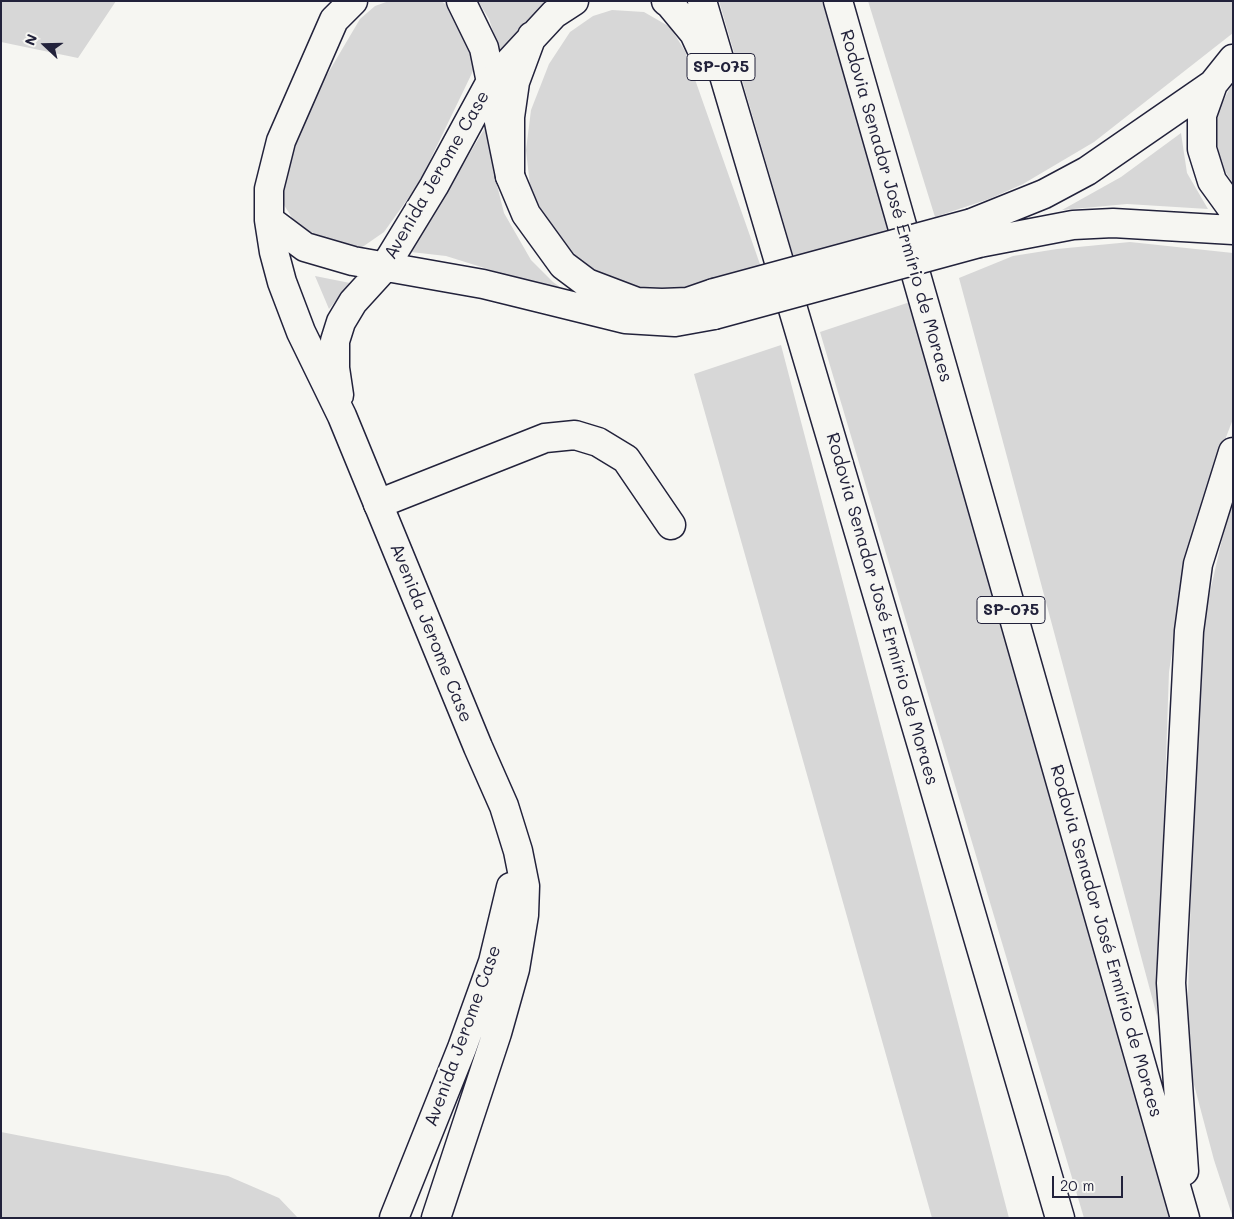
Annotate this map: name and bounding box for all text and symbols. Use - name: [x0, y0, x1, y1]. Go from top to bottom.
- north arrow: [20, 20, 70, 70]
- street label: Rodovia Senador José Ermírio de Moraes: [835, 27, 957, 385]
- text: N: [20, 31, 41, 48]
- road number: SP-075: [687, 54, 755, 80]
- street label: Avenida Jerome Case: [380, 87, 494, 263]
- street label: Rodovia Senador José Ermírio de Moraes: [821, 430, 943, 788]
- street label: Avenida Jerome Case: [385, 540, 477, 726]
- road number: SP-075: [977, 596, 1045, 624]
- street label: Rodovia Senador José Ermírio de Moraes: [1045, 762, 1167, 1120]
- street label: Avenida Jerome Case: [420, 943, 506, 1129]
- scale bar: [1054, 1166, 1125, 1198]
- text: 20 m: [1060, 1175, 1094, 1195]

